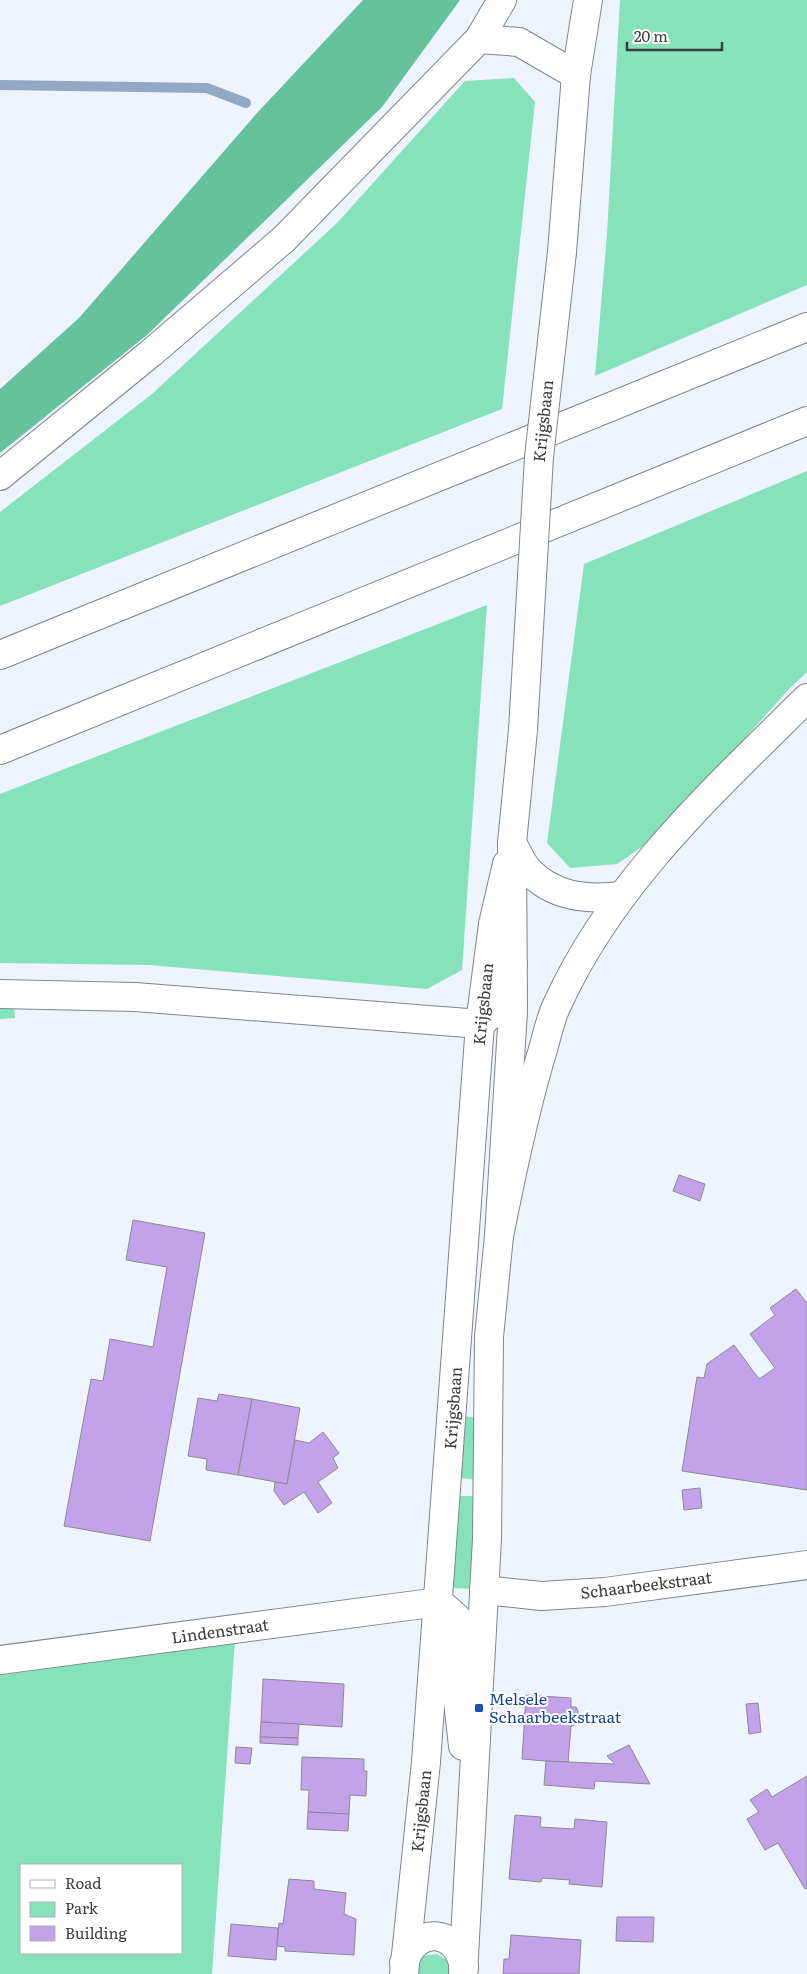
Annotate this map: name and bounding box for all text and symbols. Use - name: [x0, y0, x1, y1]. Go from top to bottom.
- scale bar: [627, 20, 722, 52]
- text: 20 m: [634, 24, 668, 47]
- street label: Krijgsbaan: [526, 378, 558, 463]
- street label: Krijgsbaan: [466, 961, 498, 1046]
- street label: Krijgsbaan: [437, 1365, 467, 1450]
- street label: Schaarbeekstraat: [579, 1564, 713, 1604]
- street label: Lindenstraat: [170, 1611, 271, 1649]
- place label: Melsele Schaarbeekstraat: [489, 1686, 622, 1728]
- marker: Melsele Schaarbeekstraat: [473, 1702, 485, 1714]
- street label: Krijgsbaan: [404, 1768, 436, 1853]
- legend: [20, 1864, 182, 1954]
- text: Road: [65, 1871, 101, 1894]
- text: Park: [65, 1896, 99, 1919]
- text: Building: [65, 1921, 127, 1944]

